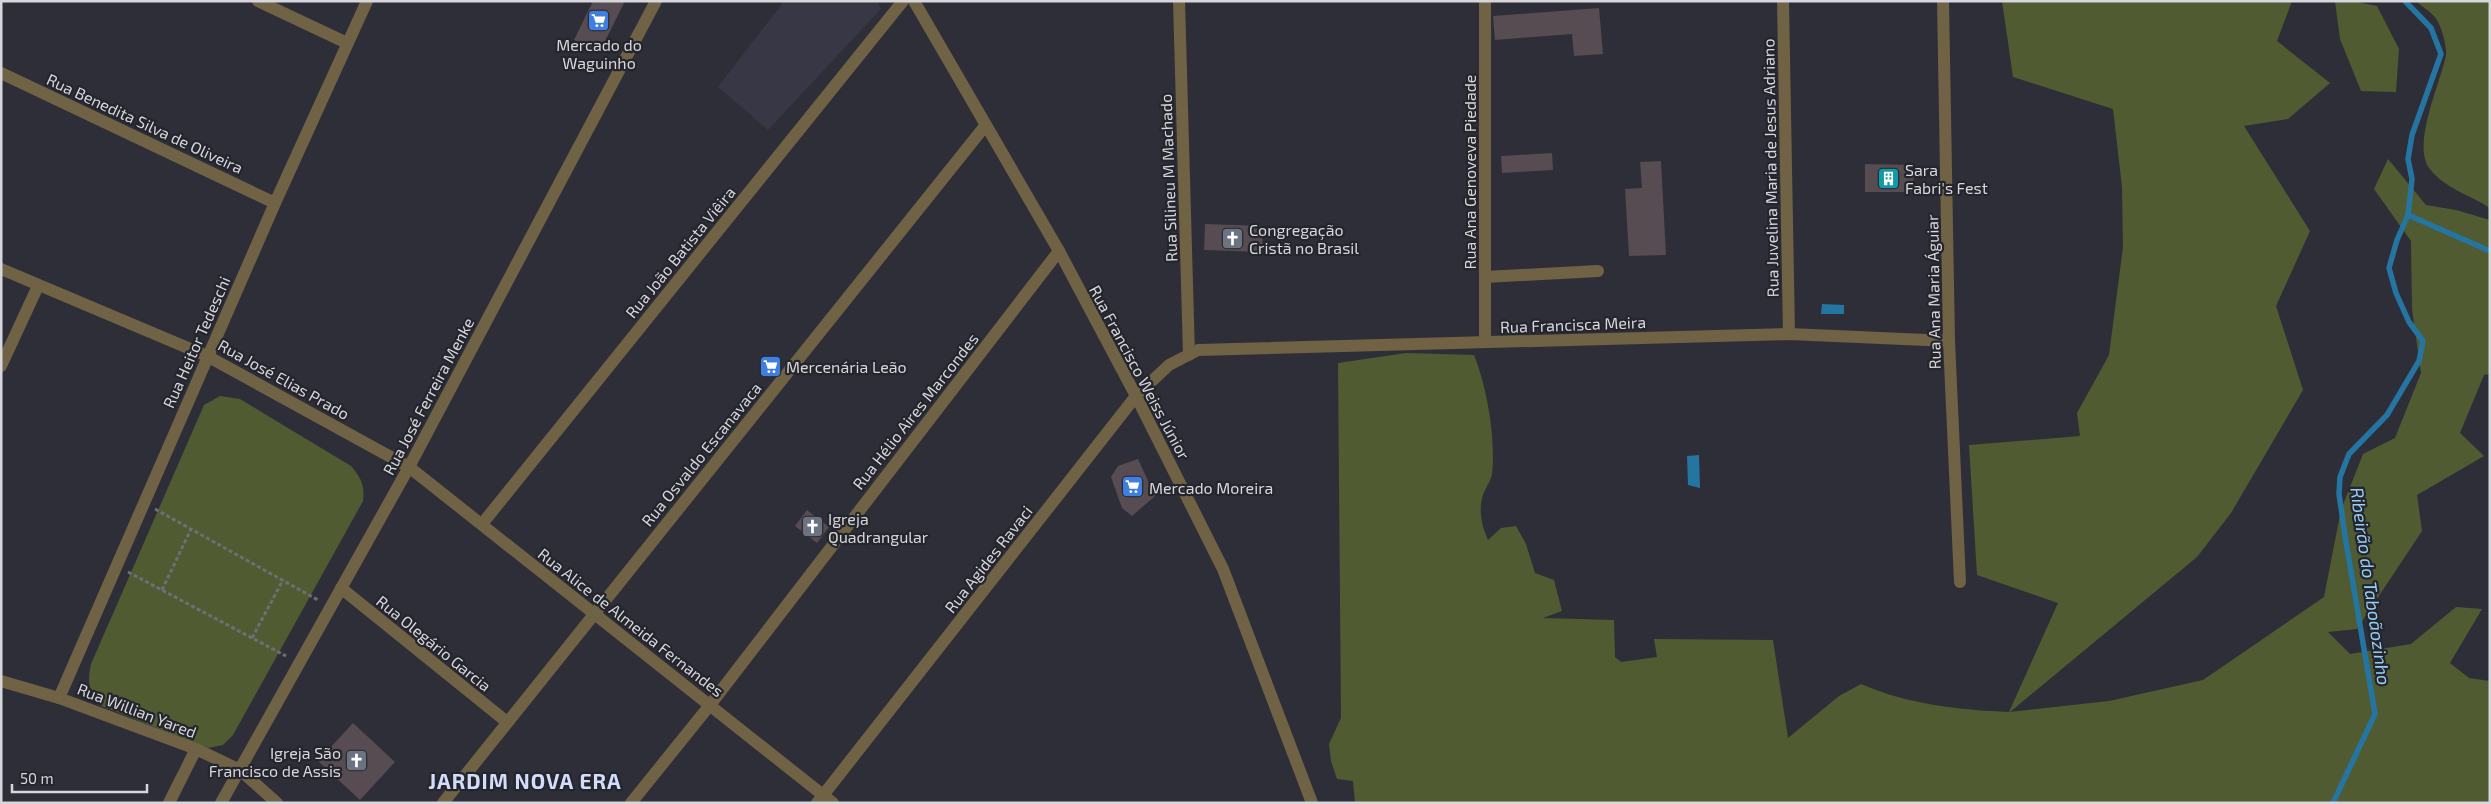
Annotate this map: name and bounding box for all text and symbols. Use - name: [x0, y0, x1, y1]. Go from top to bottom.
- supermarket icon: Mercado do Waguinho: [587, 8, 611, 32]
- place label: Mercado do Waguinho: [556, 35, 642, 72]
- street label: Rua Juvelina Maria de Jesus Adriano: [1758, 38, 1782, 298]
- street label: Rua Benedita Silva de Oliveira: [44, 69, 246, 177]
- street label: Rua Ana Genoveva Piedade: [1460, 75, 1479, 269]
- street label: Rua Silineu M Machado: [1156, 94, 1180, 262]
- place label: Sara Fabri's Fest: [1905, 160, 1988, 197]
- building icon: Sara Fabri's Fest: [1877, 166, 1901, 190]
- street label: Rua João Batista Viêira: [621, 183, 739, 321]
- street label: Rua Ana Maria Águiar: [1922, 214, 1944, 370]
- place label: Congregação Cristã no Brasil: [1249, 220, 1359, 257]
- church icon: Congregação Cristã no Brasil: [1221, 226, 1245, 250]
- street label: Rua Heitor Tedeschi: [158, 273, 234, 411]
- street label: Rua Francisco Weiss Júnior: [1086, 282, 1194, 463]
- street label: Rua Francisca Meira: [1500, 312, 1646, 336]
- street label: Rua José Ferreira Menke: [378, 314, 478, 478]
- street label: Rua Hélio Aires Marcondes: [848, 329, 982, 493]
- street label: Rua José Elias Prado: [215, 335, 353, 423]
- supermarket icon: Mercenária Leão: [758, 354, 782, 378]
- place label: Mercenária Leão: [786, 357, 907, 376]
- street label: Rua Osvaldo Escanavaca: [637, 378, 765, 530]
- supermarket icon: Mercado Moreira: [1121, 475, 1145, 499]
- place label: Mercado Moreira: [1149, 478, 1273, 497]
- water label: Ribeirão do Taboãozinho: [2346, 486, 2396, 686]
- street label: Rua Agides Ravaci: [940, 502, 1036, 616]
- place label: Igreja Quadrangular: [828, 509, 929, 547]
- church icon: Igreja Quadrangular: [800, 515, 824, 539]
- street label: Rua Alice de Almeida Fernandes: [535, 544, 727, 700]
- street label: Rua Olegário Garcia: [373, 591, 495, 695]
- street label: Rua Willian Yared: [75, 679, 199, 741]
- place label: Igreja São Francisco de Assis: [209, 743, 341, 780]
- church icon: Igreja São Francisco de Assis: [345, 749, 369, 773]
- scale bar: [12, 762, 148, 794]
- district label: JARDIM NOVA ERA: [428, 768, 622, 793]
- text: 50 m: [20, 769, 54, 787]

